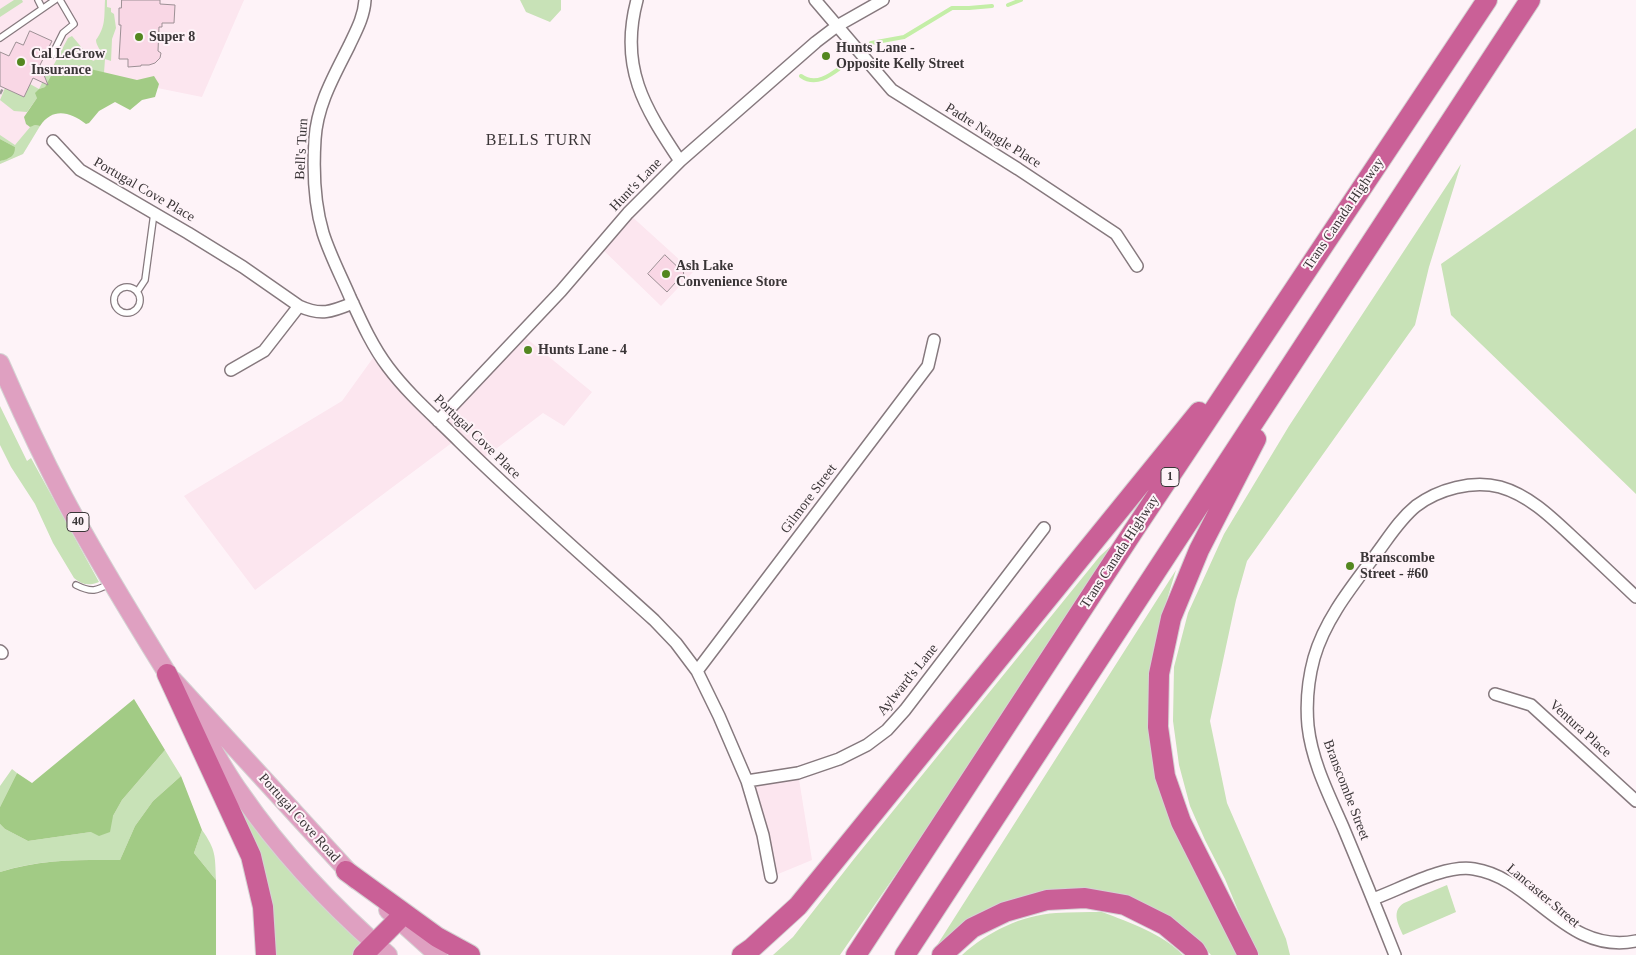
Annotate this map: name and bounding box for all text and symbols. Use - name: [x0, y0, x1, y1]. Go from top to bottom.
- place label: Super 8: [149, 29, 195, 45]
- marker: Super 8: [133, 31, 145, 43]
- place label: Hunts Lane - Opposite Kelly Street: [836, 40, 964, 72]
- place label: Cal LeGrow Insurance: [31, 46, 105, 78]
- marker: Hunts Lane - Opposite Kelly Street: [820, 50, 832, 62]
- marker: Cal LeGrow Insurance: [15, 56, 27, 68]
- street label: Padre Nangle Place: [942, 100, 1044, 172]
- street label: Bell's Turn: [292, 118, 312, 180]
- district label: BELLS TURN: [485, 131, 593, 151]
- street label: Portugal Cove Place: [90, 154, 198, 226]
- street label: Hunt's Lane: [607, 155, 665, 215]
- street label: Trans Canada Highway: [1300, 155, 1388, 273]
- place label: Ash Lake Convenience Store: [676, 258, 787, 290]
- marker: Ash Lake Convenience Store: [660, 268, 672, 280]
- place label: Hunts Lane - 4: [538, 342, 627, 358]
- marker: Hunts Lane - 4: [522, 344, 534, 356]
- street label: Portugal Cove Place: [430, 391, 524, 483]
- street label: Gilmore Street: [777, 461, 841, 537]
- road number: 1: [1161, 468, 1179, 487]
- street label: Trans Canada Highway: [1077, 492, 1163, 612]
- road number: 40: [67, 512, 89, 532]
- place label: Branscombe Street - #60: [1360, 550, 1435, 582]
- marker: Branscombe Street - #60: [1344, 560, 1356, 572]
- street label: Aylward's Lane: [874, 641, 942, 719]
- street label: Ventura Place: [1546, 697, 1614, 761]
- street label: Branscombe Street: [1319, 737, 1373, 843]
- street label: Portugal Cove Road: [255, 770, 343, 866]
- street label: Lancaster Street: [1503, 860, 1583, 932]

